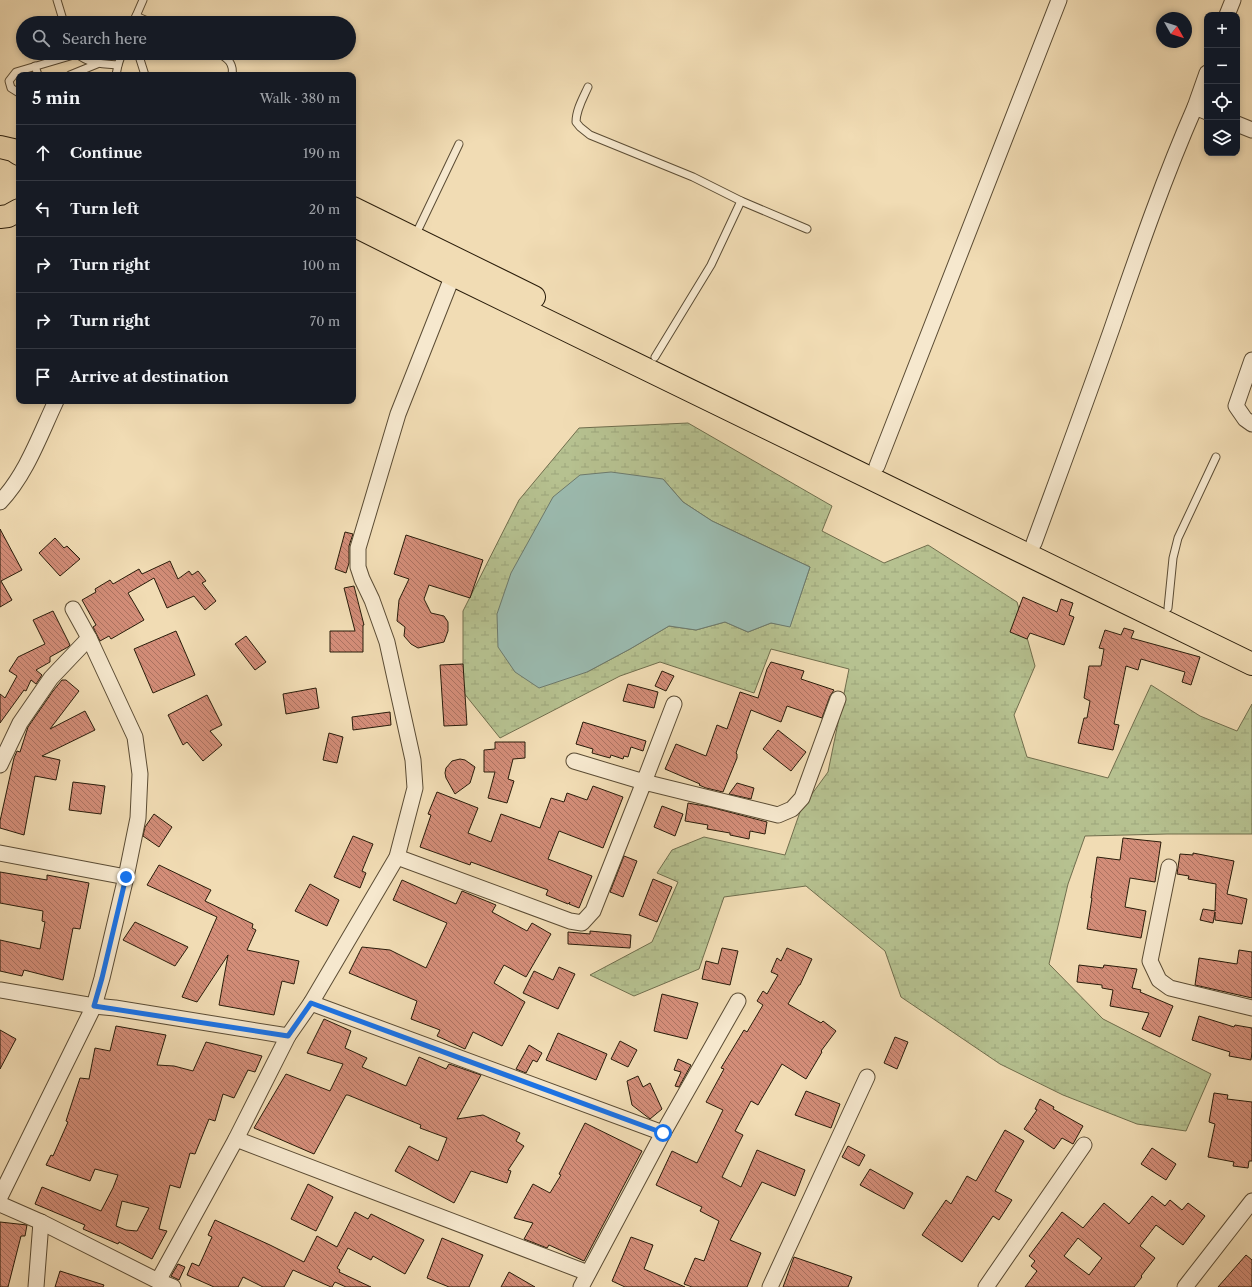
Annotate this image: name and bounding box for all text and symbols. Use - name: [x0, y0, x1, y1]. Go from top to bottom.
- north arrow: [1156, 12, 1192, 48]
- map controls: [1204, 12, 1240, 156]
- button: +: [1204, 12, 1240, 48]
- search box: [16, 16, 356, 60]
- icon: search: [30, 27, 52, 49]
- text: Search here: [62, 29, 147, 48]
- button: −: [1204, 48, 1240, 84]
- button: locate: [1204, 84, 1240, 120]
- text: 5 min: [32, 88, 80, 108]
- text: Walk · 380 m: [260, 90, 340, 106]
- button: layers: [1204, 120, 1240, 156]
- icon: ahead: [32, 142, 54, 164]
- text: Continue: [70, 143, 142, 162]
- text: 190 m: [303, 145, 340, 161]
- icon: left: [32, 198, 54, 220]
- text: Turn left: [70, 199, 139, 218]
- text: 20 m: [309, 201, 340, 217]
- icon: right: [32, 254, 54, 276]
- text: Turn right: [70, 255, 150, 274]
- text: 100 m: [302, 257, 340, 273]
- icon: right: [32, 310, 54, 332]
- text: Turn right: [70, 311, 150, 330]
- text: 70 m: [310, 313, 340, 329]
- icon: arrive: [32, 366, 54, 388]
- text: Arrive at destination: [70, 367, 229, 386]
- route end: [117, 868, 135, 886]
- route start: [654, 1124, 672, 1142]

